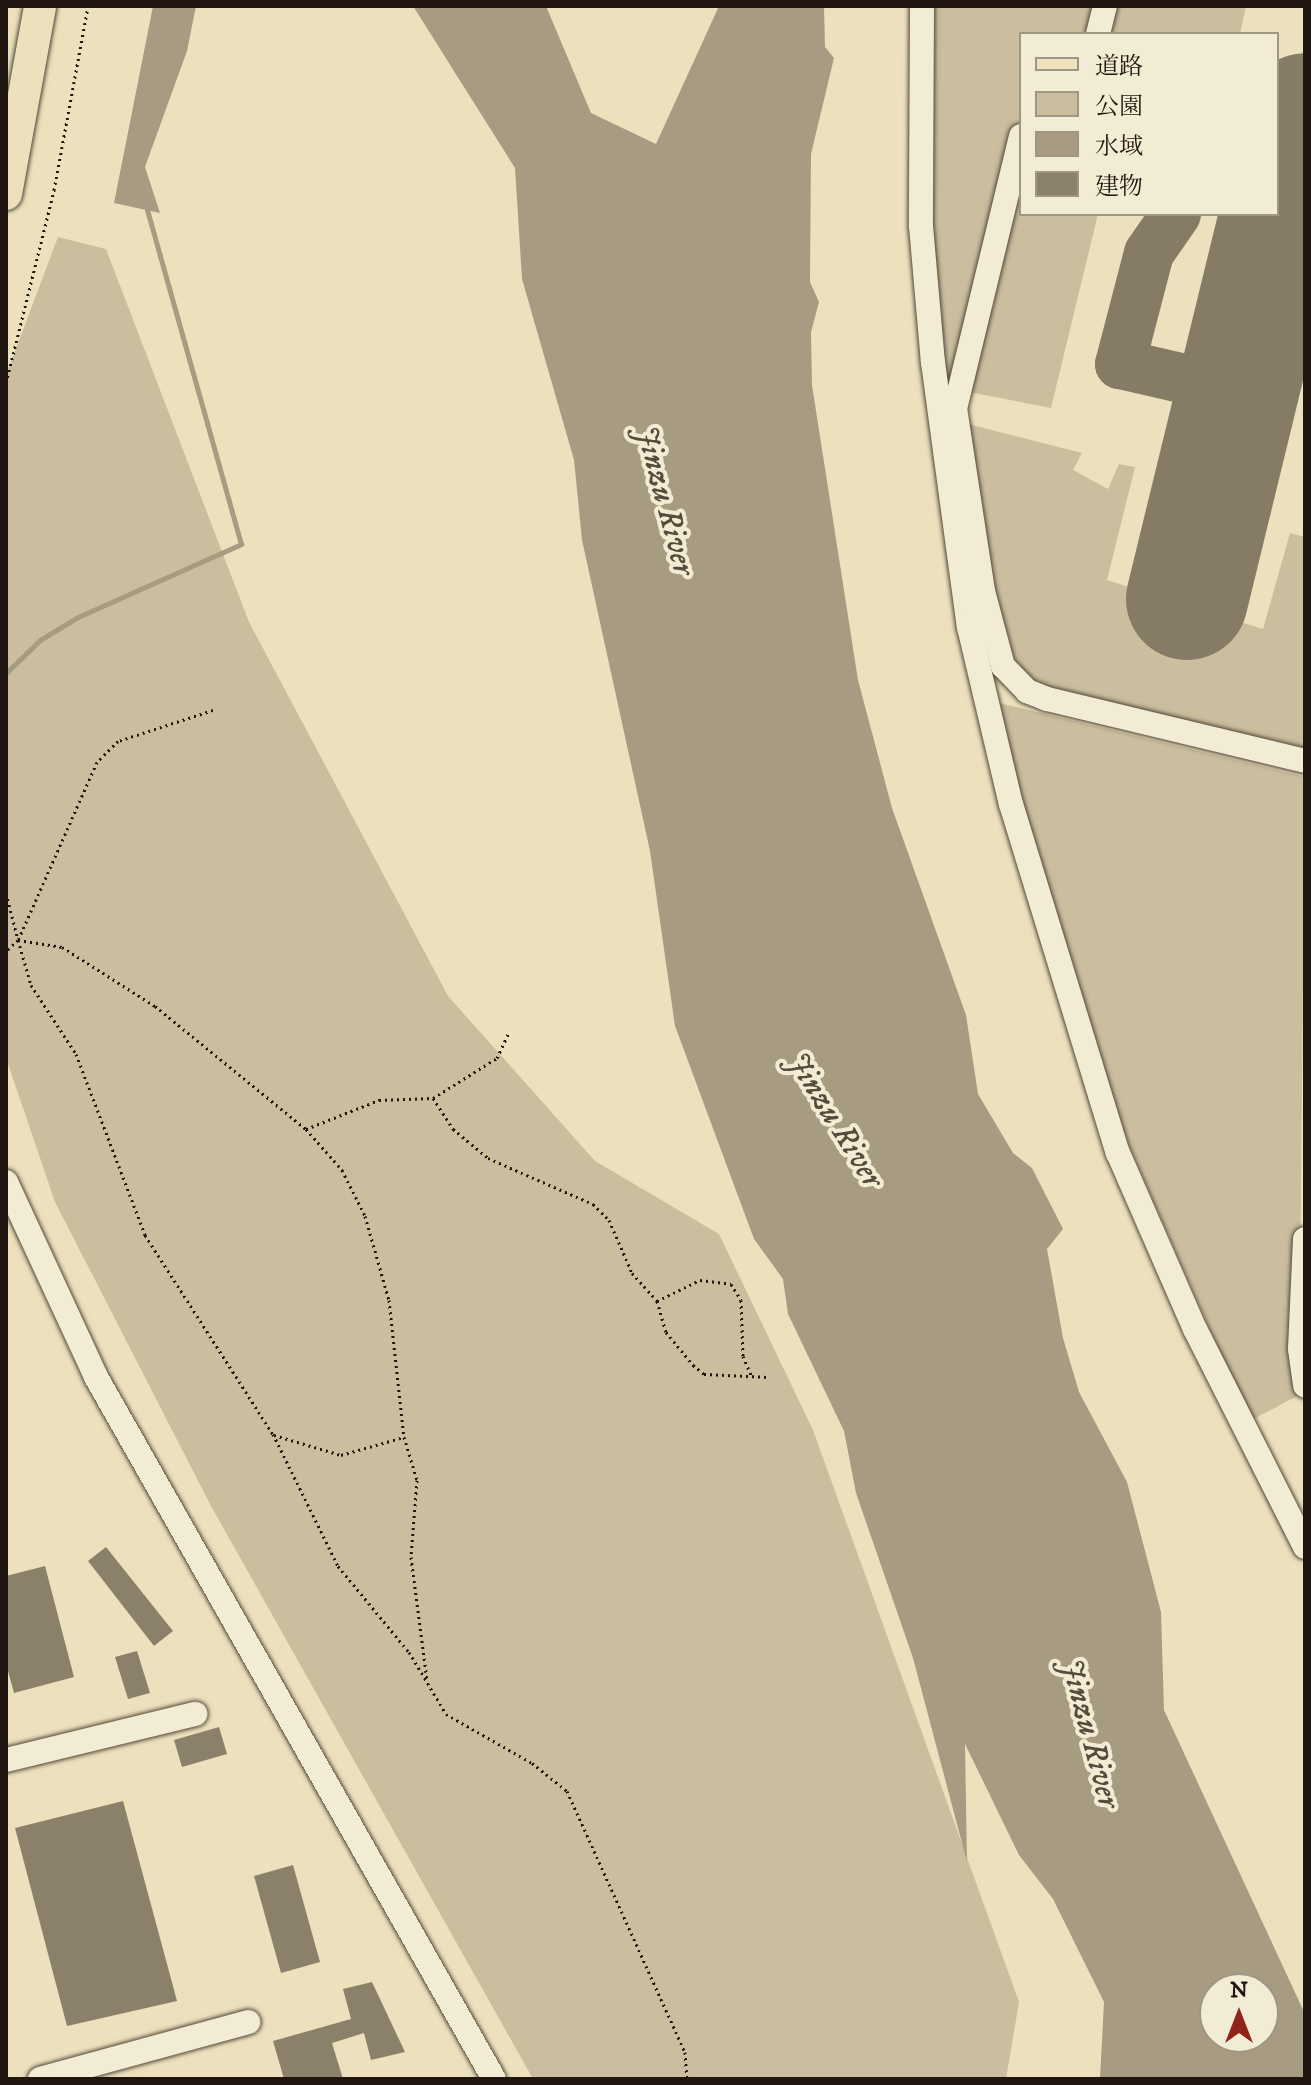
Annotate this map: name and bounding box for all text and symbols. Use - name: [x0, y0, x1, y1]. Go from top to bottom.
- legend: [1019, 32, 1279, 216]
- text: 道路: [1095, 52, 1143, 82]
- text: 公園: [1095, 92, 1143, 122]
- text: 水域: [1095, 132, 1143, 162]
- text: 建物: [1095, 172, 1143, 202]
- water label: Jinzu River: [626, 421, 702, 579]
- water label: Jinzu River: [777, 1045, 891, 1195]
- water label: Jinzu River: [1051, 1654, 1127, 1812]
- north arrow: [1199, 1973, 1279, 2053]
- text: N: [1230, 1977, 1248, 2004]

